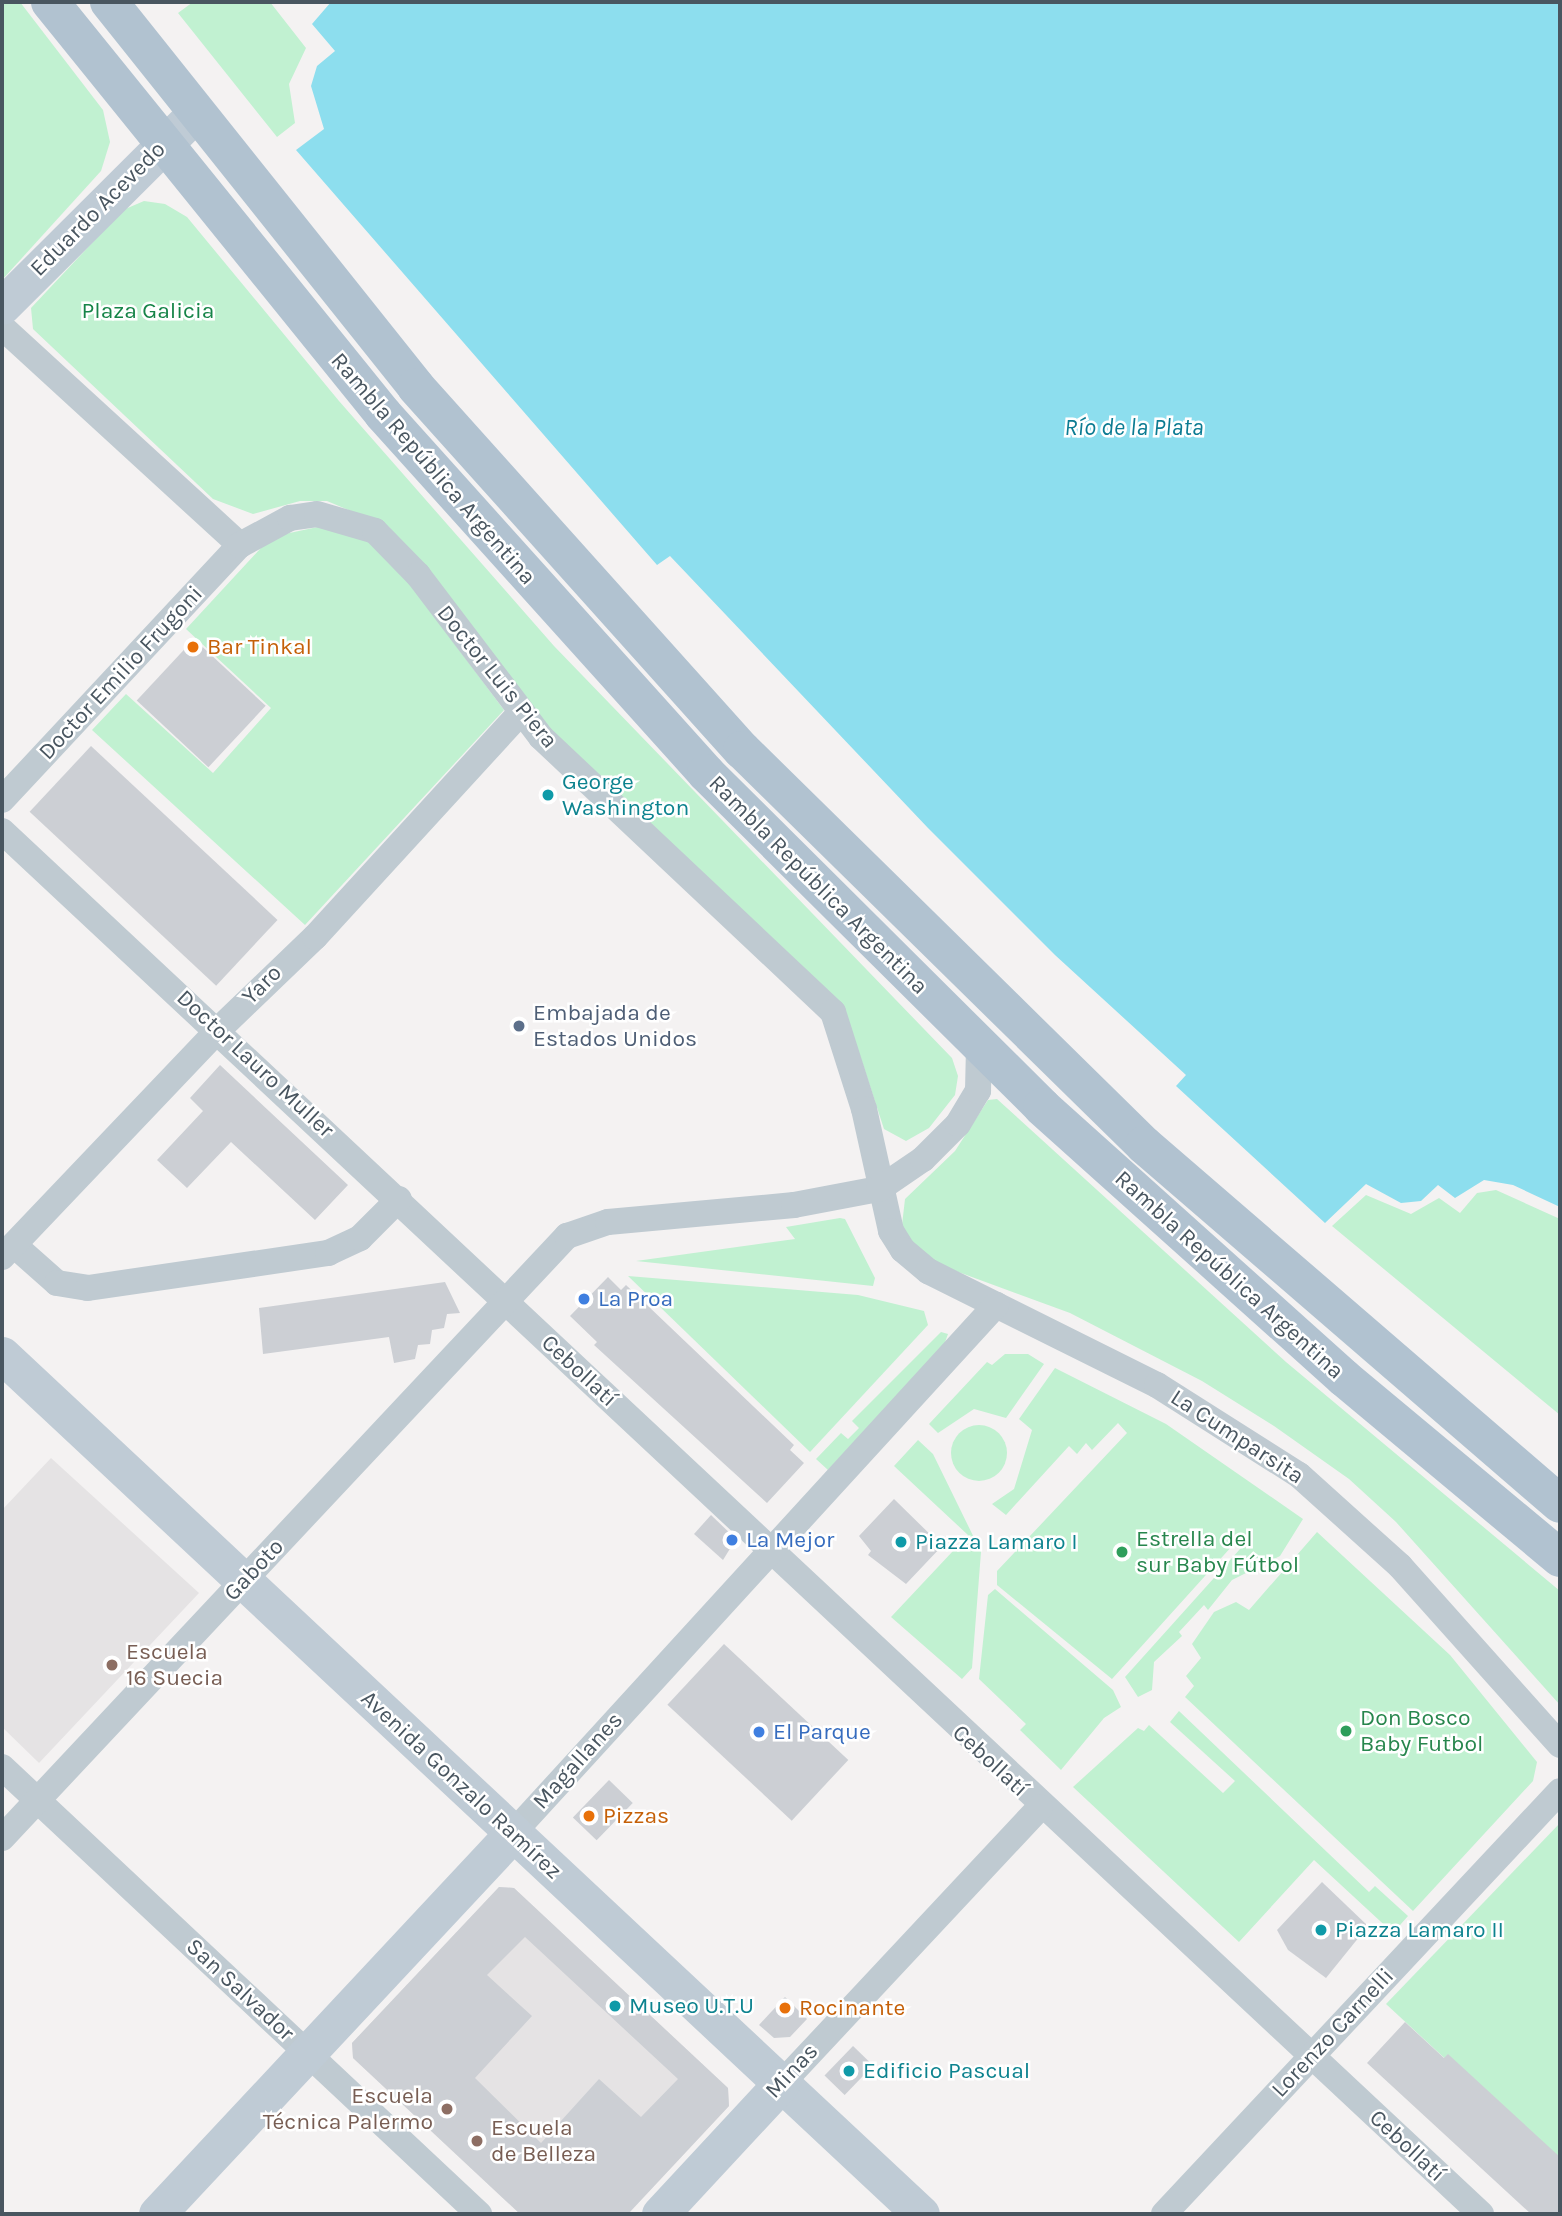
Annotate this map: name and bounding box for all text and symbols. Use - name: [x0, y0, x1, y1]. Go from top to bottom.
- street label: Eduardo Acevedo: [25, 136, 171, 282]
- park label: Plaza Galicia: [81, 297, 215, 325]
- street label: Rambla República Argentina: [325, 347, 541, 591]
- water label: Río de la Plata: [1064, 414, 1204, 442]
- street label: Doctor Emilio Frugoni: [33, 580, 209, 766]
- street label: Doctor Luis Piera: [431, 600, 563, 754]
- place label: Bar Tinkal: [207, 633, 312, 661]
- marker: Bar Tinkal: [185, 639, 201, 655]
- place label: George Washington: [562, 768, 689, 822]
- street label: Rambla República Argentina: [703, 770, 933, 1000]
- marker: George Washington: [540, 787, 556, 803]
- street label: Yaro: [236, 959, 288, 1011]
- street label: Doctor Lauro Muller: [171, 984, 339, 1144]
- place label: Embajada de Estados Unidos: [533, 999, 697, 1053]
- marker: Embajada de Estados Unidos: [511, 1018, 527, 1034]
- street label: Rambla República Argentina: [1109, 1165, 1349, 1385]
- place label: La Proa: [598, 1285, 673, 1313]
- marker: La Proa: [576, 1291, 592, 1307]
- street label: Cebollatí: [536, 1329, 622, 1413]
- street label: La Cumparsita: [1165, 1384, 1309, 1490]
- place label: Estrella del sur Baby Fútbol: [1136, 1525, 1299, 1579]
- place label: La Mejor: [746, 1526, 834, 1554]
- place label: Piazza Lamaro I: [915, 1528, 1078, 1556]
- marker: La Mejor: [724, 1532, 740, 1548]
- street label: Gaboto: [218, 1533, 290, 1607]
- marker: Piazza Lamaro I: [893, 1534, 909, 1550]
- marker: Estrella del sur Baby Fútbol: [1114, 1544, 1130, 1560]
- place label: Escuela 16 Suecia: [126, 1638, 223, 1692]
- marker: Escuela 16 Suecia: [104, 1657, 120, 1673]
- street label: Avenida Gonzalo Ramírez: [355, 1685, 567, 1885]
- place label: Don Bosco Baby Futbol: [1360, 1704, 1483, 1758]
- street label: Magallanes: [527, 1707, 629, 1815]
- place label: El Parque: [773, 1718, 871, 1746]
- street label: Cebollatí: [947, 1719, 1033, 1803]
- marker: Don Bosco Baby Futbol: [1338, 1723, 1354, 1739]
- marker: El Parque: [751, 1724, 767, 1740]
- place label: Pizzas: [603, 1802, 669, 1830]
- marker: Pizzas: [581, 1808, 597, 1824]
- place label: Piazza Lamaro II: [1335, 1916, 1504, 1944]
- marker: Piazza Lamaro II: [1313, 1922, 1329, 1938]
- street label: San Salvador: [180, 1933, 300, 2047]
- street label: Lorenzo Carnelli: [1266, 1963, 1400, 2103]
- place label: Museo U.T.U: [629, 1992, 754, 2020]
- place label: Rocinante: [799, 1994, 905, 2022]
- marker: Museo U.T.U: [607, 1998, 623, 2014]
- marker: Rocinante: [777, 2000, 793, 2016]
- street label: Minas: [760, 2038, 824, 2104]
- place label: Edificio Pascual: [863, 2057, 1030, 2085]
- marker: Edificio Pascual: [841, 2063, 857, 2079]
- place label: Escuela Técnica Palermo: [263, 2082, 433, 2136]
- marker: Escuela Técnica Palermo: [439, 2101, 455, 2117]
- street label: Cebollatí: [1364, 2104, 1450, 2188]
- place label: Escuela de Belleza: [491, 2114, 596, 2168]
- marker: Escuela de Belleza: [469, 2133, 485, 2149]

